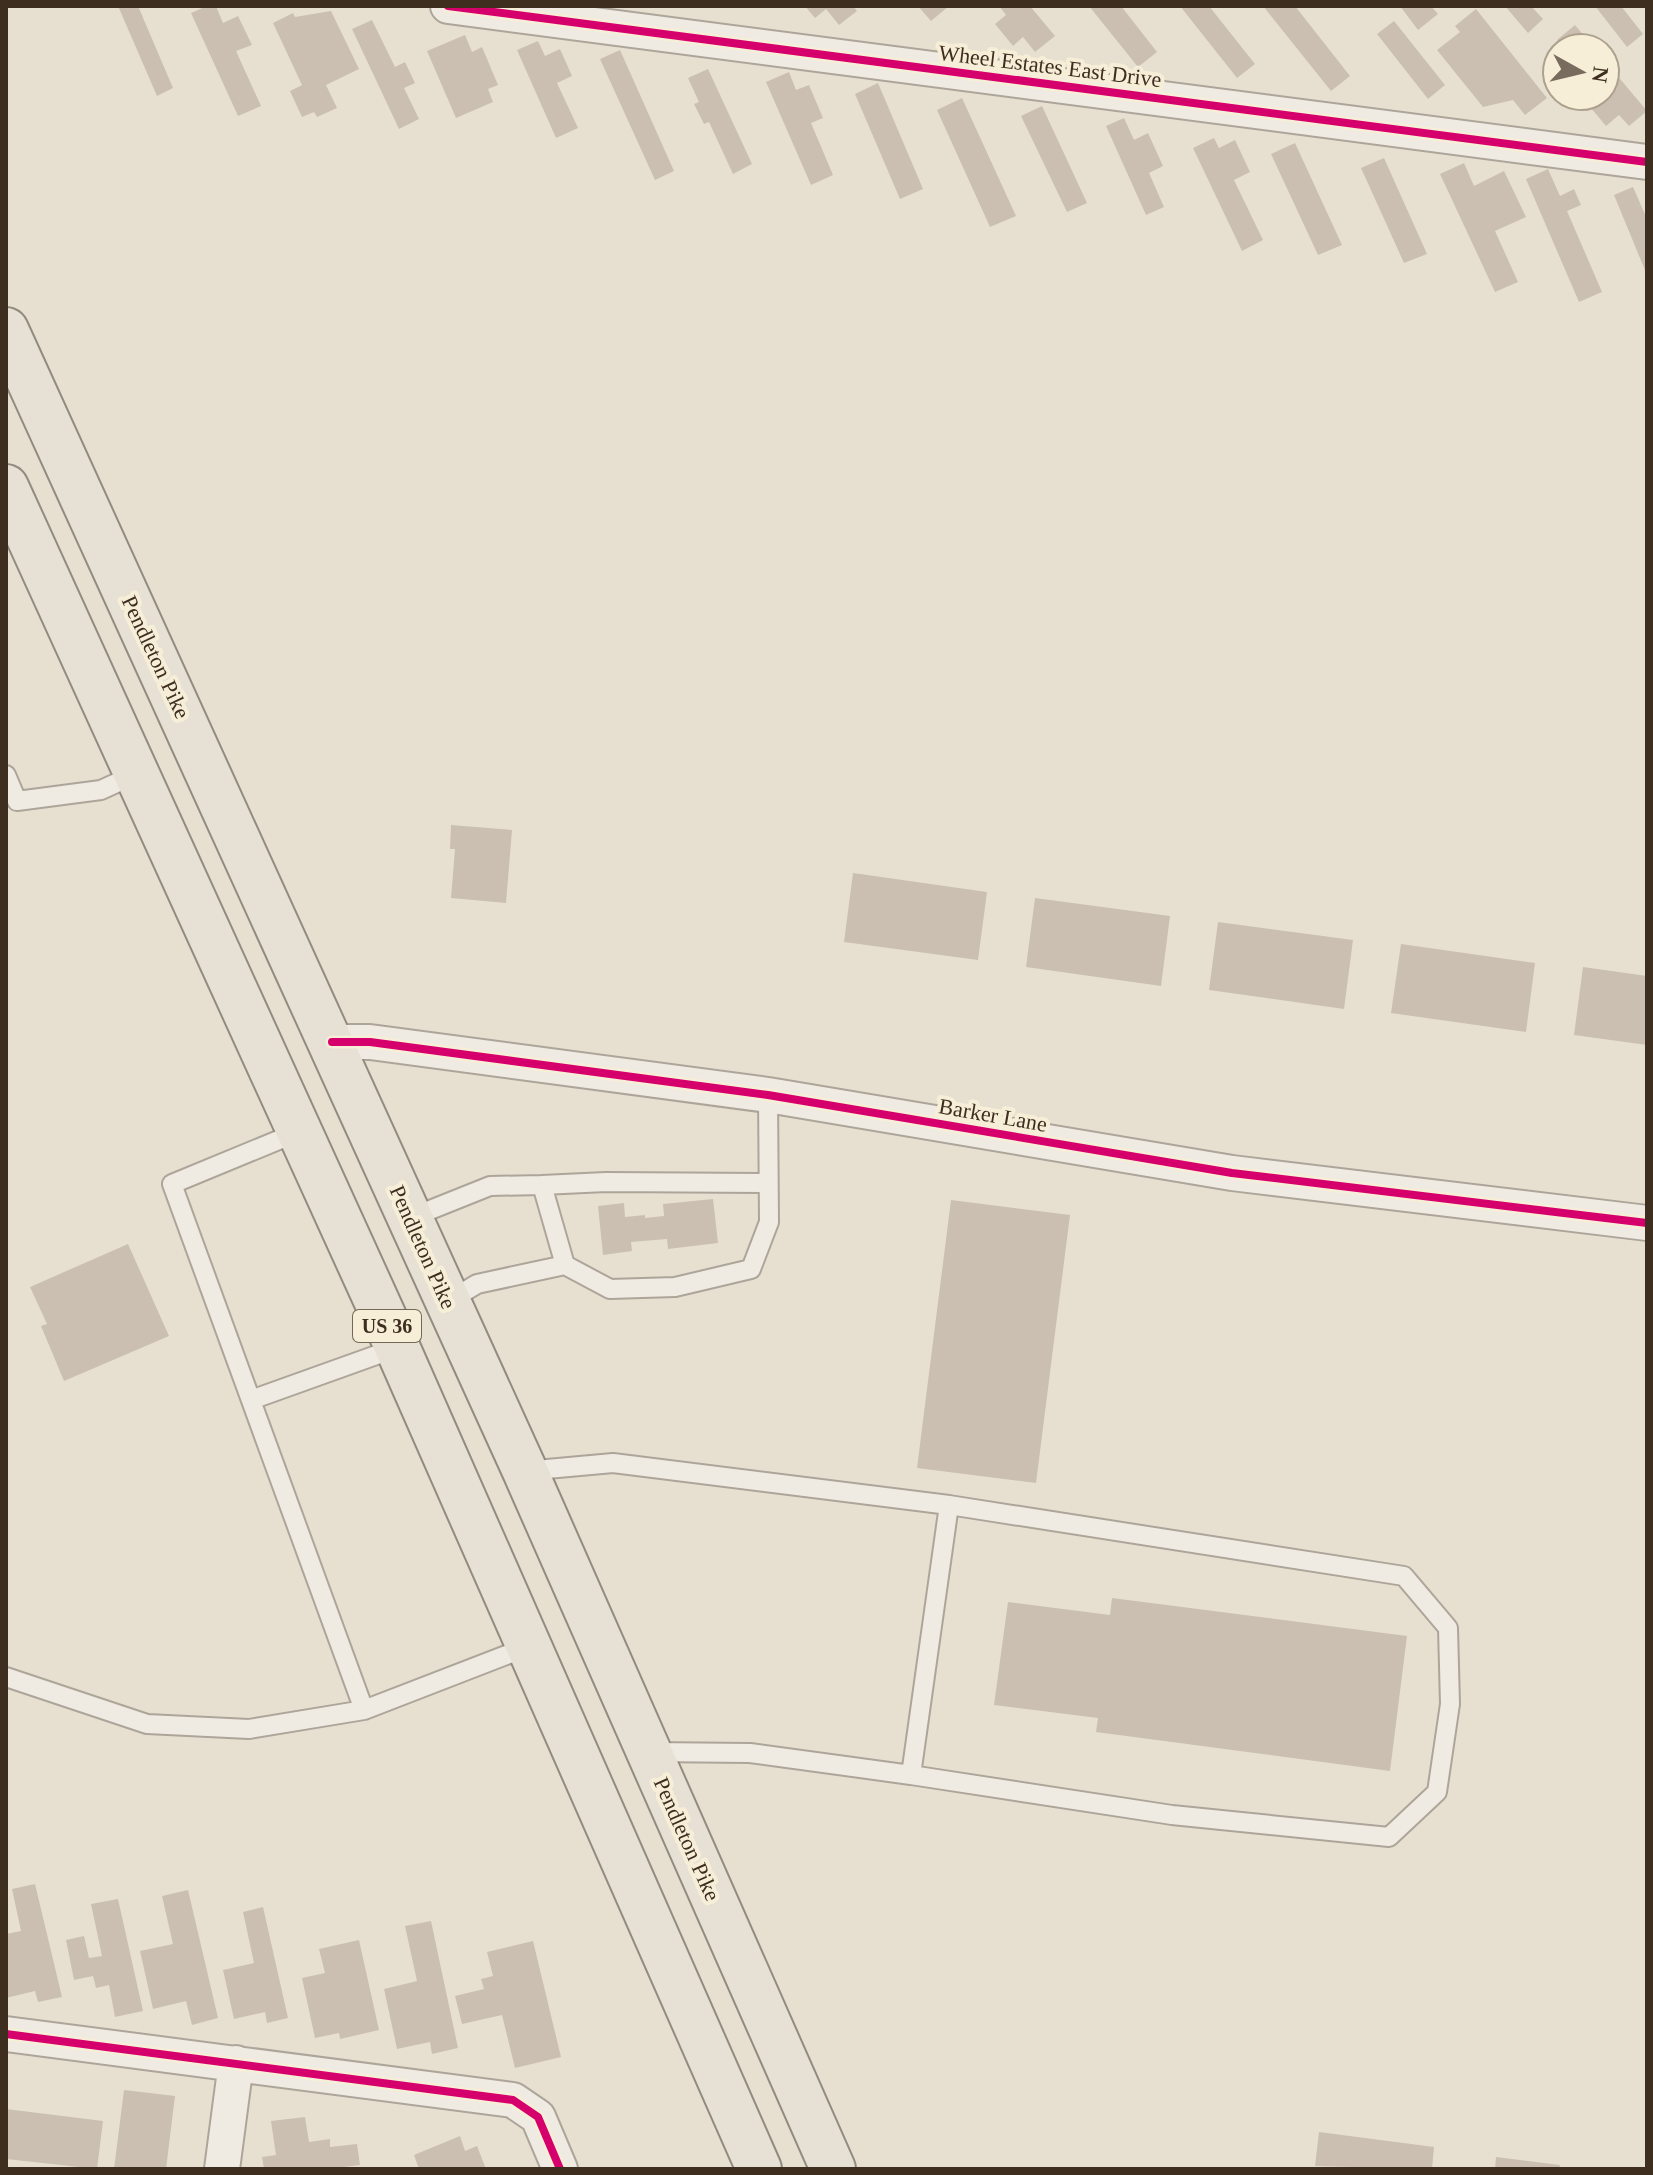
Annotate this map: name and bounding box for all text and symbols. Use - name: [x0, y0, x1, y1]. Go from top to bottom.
- north arrow: [1541, 32, 1621, 112]
- street label: Wheel Estates East Drive: [937, 40, 1163, 92]
- text: N: [1587, 65, 1614, 84]
- street label: Pendleton Pike: [117, 592, 195, 722]
- street label: Barker Lane: [937, 1093, 1049, 1137]
- street label: Pendleton Pike: [385, 1181, 461, 1313]
- road number: US 36: [353, 1310, 421, 1342]
- street label: Pendleton Pike: [649, 1773, 725, 1905]

